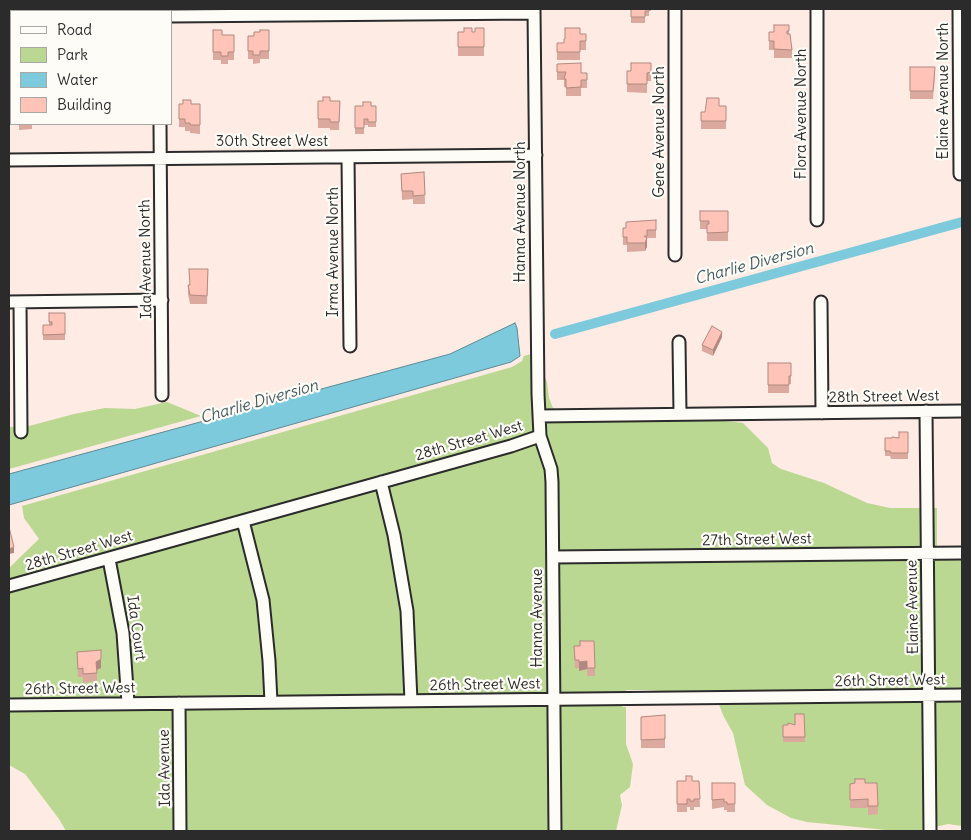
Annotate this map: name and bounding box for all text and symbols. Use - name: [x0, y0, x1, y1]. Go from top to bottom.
- legend: [10, 10, 172, 125]
- text: Road: [57, 20, 92, 39]
- street label: Elaine Avenue North: [935, 23, 953, 159]
- text: Park: [57, 45, 88, 64]
- street label: Flora Avenue North: [793, 49, 811, 179]
- street label: Gene Avenue North: [651, 66, 669, 198]
- text: Water: [57, 70, 98, 89]
- text: Building: [57, 95, 112, 114]
- street label: 30th Street West: [216, 133, 328, 151]
- street label: Hanna Avenue North: [512, 141, 530, 283]
- street label: Irma Avenue North: [325, 187, 343, 317]
- street label: Ida Avenue North: [136, 199, 156, 319]
- water label: Charlie Diversion: [693, 239, 815, 289]
- water label: Charlie Diversion: [198, 376, 320, 428]
- street label: 28th Street West: [828, 387, 940, 407]
- street label: 28th Street West: [413, 417, 525, 465]
- street label: 28th Street West: [23, 527, 135, 575]
- street label: 27th Street West: [702, 530, 812, 550]
- street label: Elaine Avenue: [903, 559, 923, 655]
- street label: Hanna Avenue: [529, 568, 547, 668]
- street label: Ida Court: [123, 594, 149, 662]
- street label: 26th Street West: [834, 671, 946, 691]
- street label: 26th Street West: [429, 675, 541, 695]
- street label: 26th Street West: [24, 679, 136, 699]
- street label: Ida Avenue: [155, 729, 175, 807]

